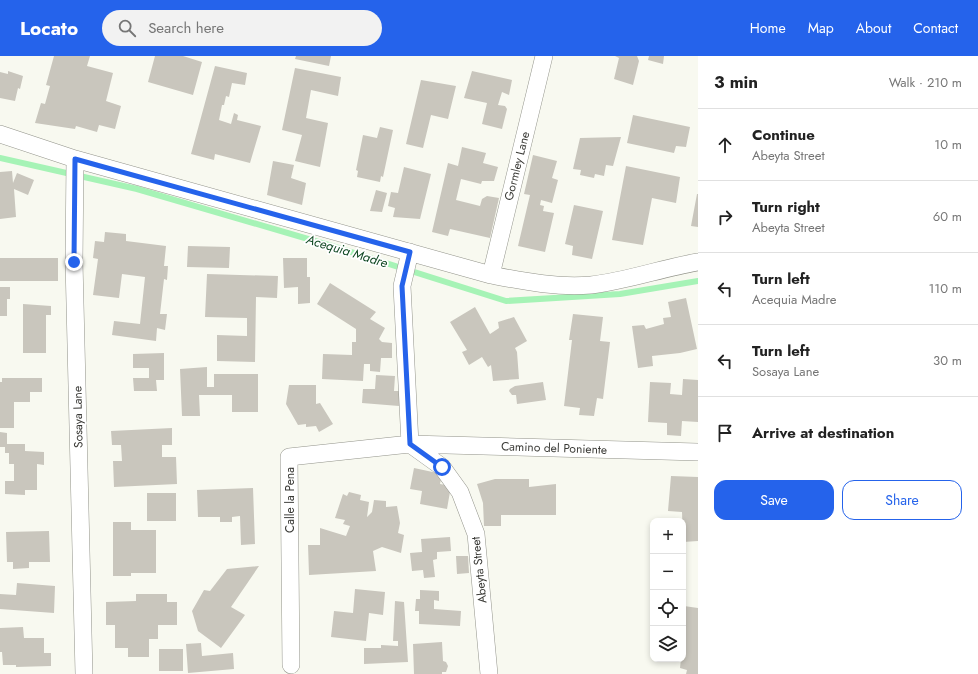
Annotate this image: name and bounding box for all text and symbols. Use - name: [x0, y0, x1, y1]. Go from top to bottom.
- search box: [102, 10, 382, 46]
- text: Locato: [20, 15, 78, 42]
- icon: search: [116, 17, 138, 39]
- text: Search here: [148, 17, 224, 39]
- text: Home: [750, 18, 786, 38]
- text: Map: [808, 18, 834, 38]
- text: About: [856, 18, 891, 38]
- text: Contact: [913, 18, 958, 38]
- text: 3 min: [714, 70, 758, 94]
- text: Walk · 210 m: [889, 73, 962, 92]
- text: Continue: [752, 124, 815, 146]
- street label: Gormley Lane: [500, 130, 534, 202]
- icon: ahead: [714, 134, 736, 156]
- text: 10 m: [934, 135, 962, 154]
- text: Abeyta Street: [752, 146, 825, 165]
- text: Turn right: [752, 196, 820, 218]
- icon: right: [714, 206, 736, 228]
- text: 60 m: [933, 207, 962, 226]
- text: Abeyta Street: [752, 218, 825, 237]
- water label: Acequia Madre: [303, 229, 391, 273]
- route end: [65, 253, 83, 271]
- text: Turn left: [752, 268, 810, 290]
- icon: left: [714, 278, 736, 300]
- text: 110 m: [928, 279, 962, 298]
- text: Acequia Madre: [752, 290, 836, 309]
- text: Turn left: [752, 340, 810, 362]
- icon: left: [714, 350, 736, 372]
- text: 30 m: [933, 351, 962, 370]
- text: Sosaya Lane: [752, 362, 819, 381]
- street label: Sosaya Lane: [68, 386, 88, 448]
- icon: arrive: [714, 422, 736, 444]
- text: Arrive at destination: [752, 422, 894, 444]
- street label: Camino del Poniente: [501, 437, 607, 459]
- route start: [433, 458, 451, 476]
- street label: Calle la Pena: [281, 467, 299, 533]
- button: Save: [714, 480, 834, 520]
- button: Share: [842, 480, 962, 520]
- map controls: [650, 518, 686, 662]
- button: +: [650, 518, 686, 554]
- street label: Abeyta Street: [467, 536, 491, 604]
- button: −: [650, 554, 686, 590]
- button: locate: [650, 590, 686, 626]
- button: layers: [650, 626, 686, 662]

